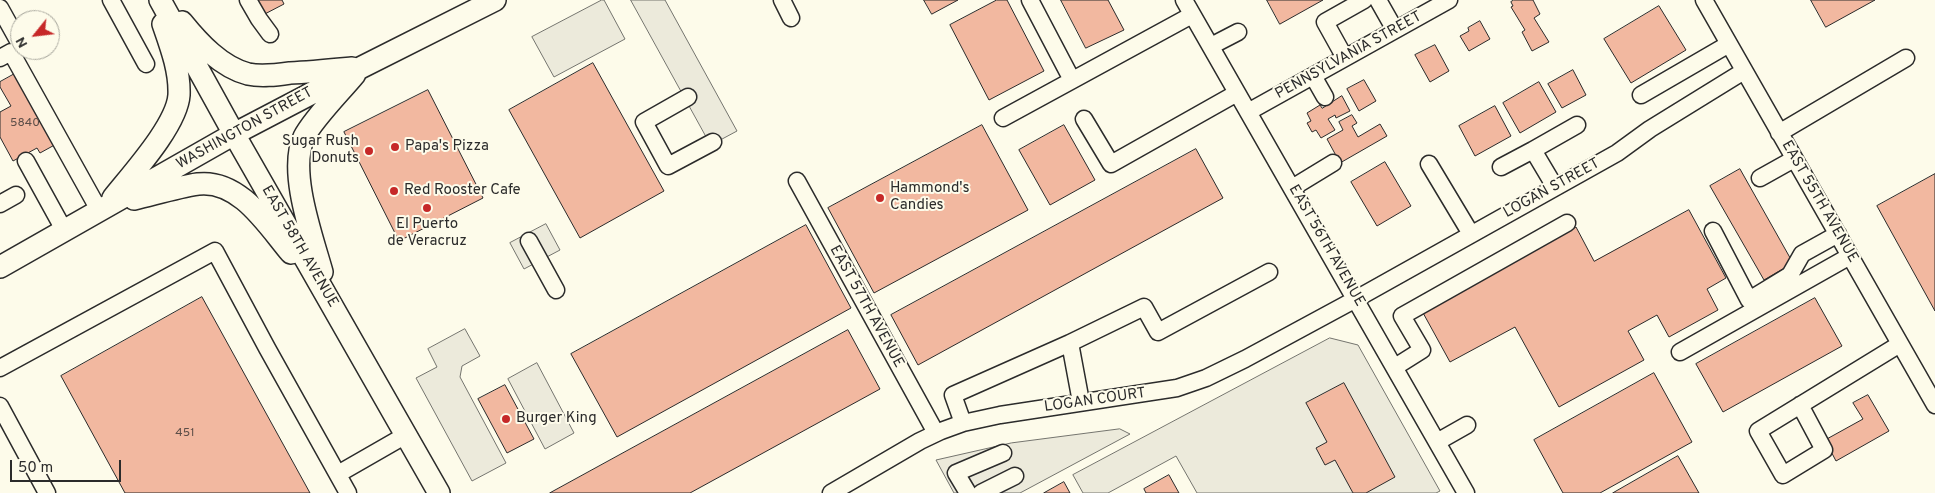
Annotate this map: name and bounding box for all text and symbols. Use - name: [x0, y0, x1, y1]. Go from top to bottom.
- street label: PENNSYLVANIA STREET: [1273, 8, 1425, 104]
- north arrow: [10, 10, 60, 60]
- text: N: [12, 34, 32, 51]
- street label: WASHINGTON STREET: [174, 84, 316, 174]
- house number: 5840: [10, 117, 40, 131]
- place label: Sugar Rush Donuts: [282, 133, 359, 168]
- place label: Papa's Pizza: [405, 138, 489, 156]
- street label: EAST 55TH AVENUE: [1777, 138, 1861, 266]
- marker: Papa's Pizza: [389, 141, 401, 153]
- marker: Sugar Rush Donuts: [363, 145, 375, 157]
- street label: LOGAN STREET: [1501, 155, 1603, 223]
- place label: Hammond's Candies: [890, 180, 970, 215]
- place label: Red Rooster Cafe: [404, 182, 521, 200]
- street label: EAST 56TH AVENUE: [1284, 182, 1368, 310]
- street label: EAST 58TH AVENUE: [257, 183, 341, 311]
- marker: Red Rooster Cafe: [388, 185, 400, 197]
- marker: Hammond's Candies: [874, 192, 886, 204]
- marker: El Puerto de Veracruz: [421, 202, 433, 214]
- place label: El Puerto de Veracruz: [387, 216, 467, 251]
- street label: EAST 57TH AVENUE: [825, 243, 907, 371]
- street label: LOGAN COURT: [1043, 385, 1147, 417]
- place label: Burger King: [516, 410, 597, 428]
- marker: Burger King: [500, 413, 512, 425]
- house number: 451: [175, 427, 195, 441]
- scale bar: [12, 450, 124, 482]
- text: 50 m: [18, 459, 53, 478]

